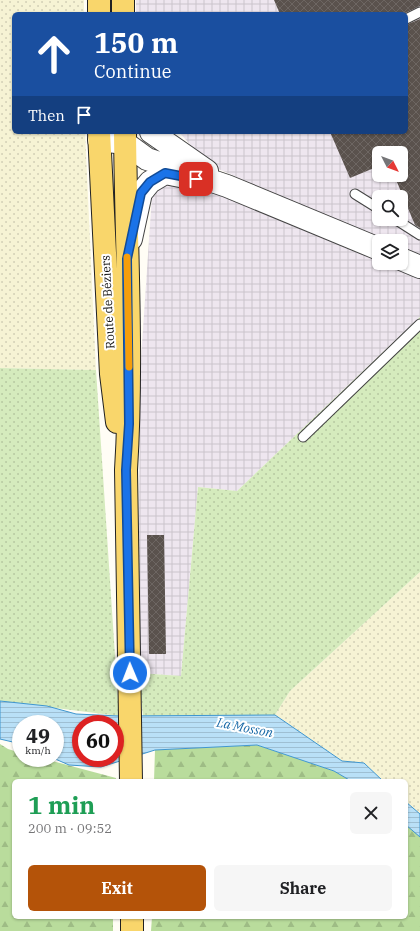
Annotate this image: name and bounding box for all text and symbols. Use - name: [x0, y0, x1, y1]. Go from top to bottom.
- text: 150 m: [94, 24, 178, 61]
- icon: ahead: [28, 28, 80, 80]
- text: Continue: [94, 60, 171, 83]
- icon: arrive: [73, 104, 95, 126]
- text: Then: [28, 106, 65, 125]
- north arrow: [372, 146, 408, 182]
- map controls: [372, 146, 408, 270]
- pin: [179, 162, 213, 196]
- icon: arrive: [185, 168, 207, 190]
- button: search: [372, 190, 408, 226]
- button: layers: [372, 234, 408, 270]
- street label: Route de Béziers: [98, 255, 117, 349]
- position arrow: [109, 652, 151, 694]
- water label: La Mosson: [214, 714, 275, 741]
- speed limit sign: 60: [72, 715, 124, 767]
- text: 49: [26, 722, 50, 749]
- text: km/h: [25, 744, 51, 757]
- text: 1 min: [28, 789, 95, 821]
- button: close: [350, 792, 392, 834]
- text: 200 m · 09:52: [28, 820, 112, 837]
- button: Exit: [28, 865, 206, 911]
- button: Share: [214, 865, 392, 911]

